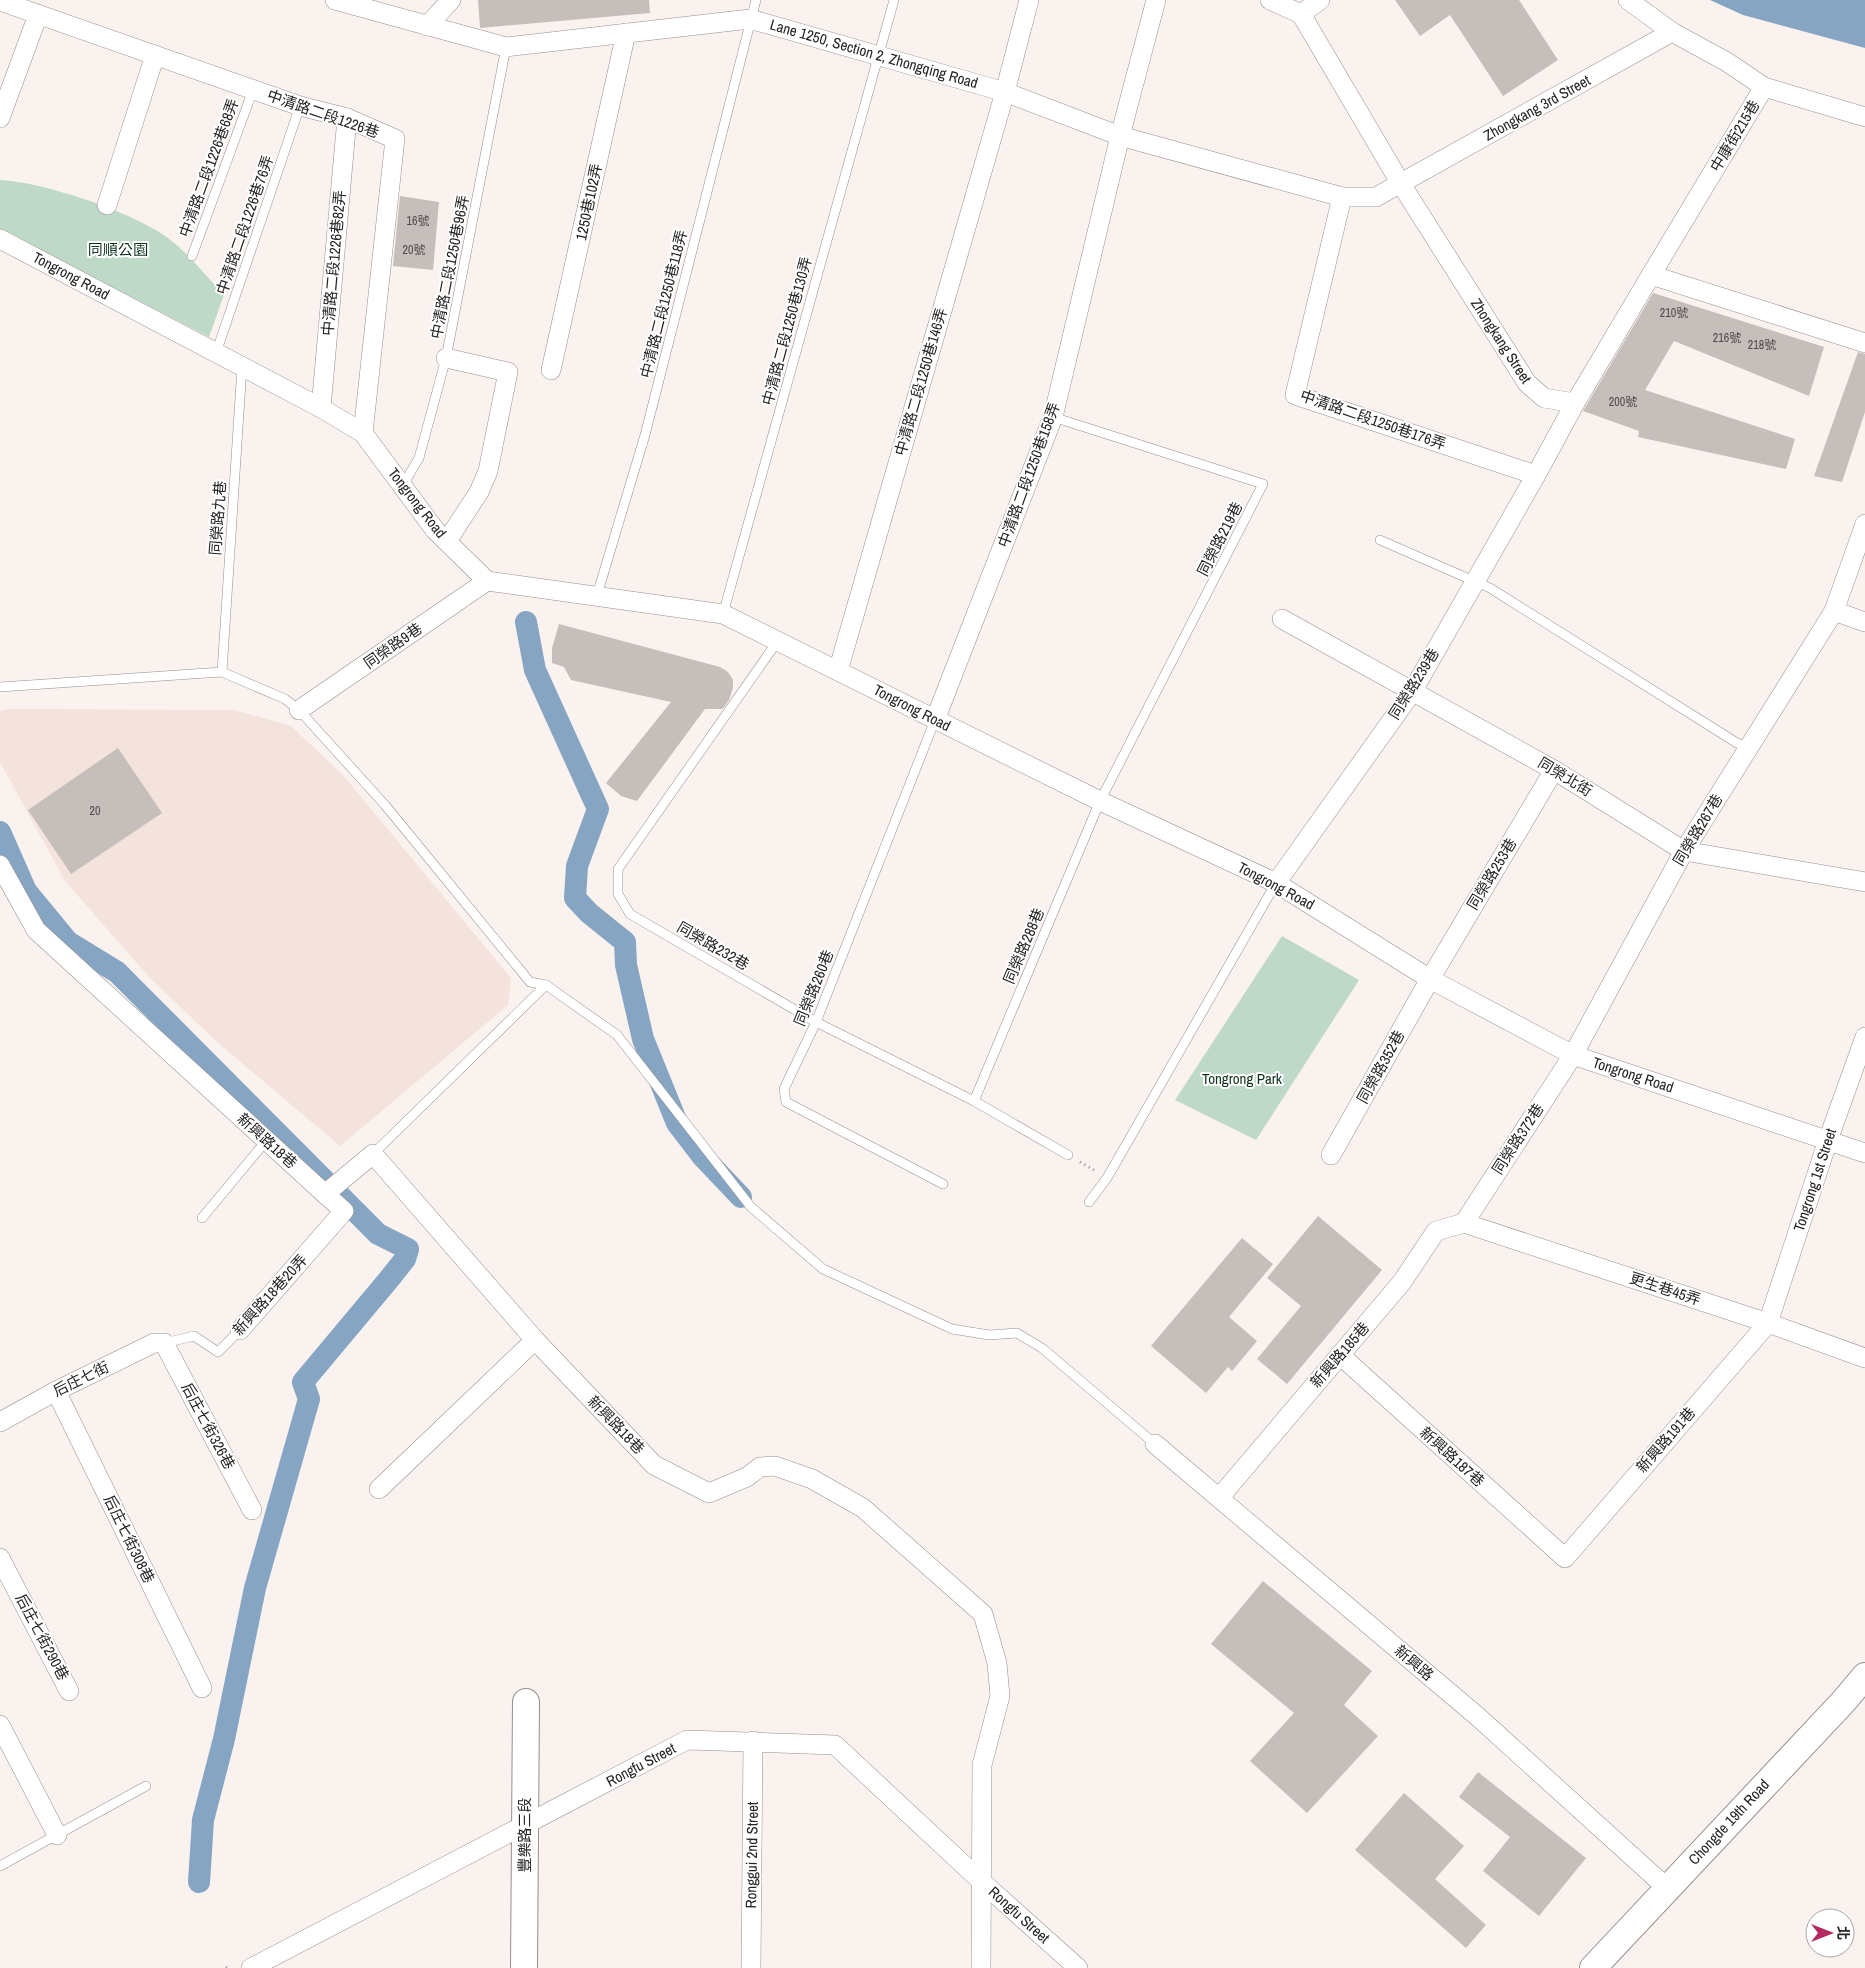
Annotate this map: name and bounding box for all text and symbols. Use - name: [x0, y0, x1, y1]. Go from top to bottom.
- street label: Lane 1250, Section 2, Zhongqing Road: [768, 14, 981, 93]
- street label: Zhongkang 3rd Street: [1480, 69, 1594, 146]
- street label: 中清路二段1226巷: [264, 84, 382, 143]
- street label: 中清路二段1226巷68弄: [174, 96, 243, 240]
- street label: 中康街215巷: [1705, 96, 1764, 176]
- street label: 中清路二段1226巷76弄: [211, 152, 278, 297]
- street label: 1250巷102弄: [570, 162, 607, 242]
- street label: 中清路二段1226巷82弄: [317, 189, 350, 337]
- street label: 中清路二段1250巷96弄: [425, 193, 474, 341]
- house number: 16號: [407, 213, 429, 229]
- street label: 中清路二段1250巷118弄: [635, 228, 692, 380]
- park label: 同順公園: [88, 239, 148, 260]
- house number: 20號: [403, 242, 425, 258]
- street label: Tongrong Road: [29, 247, 113, 305]
- street label: 中清路二段1250巷130弄: [757, 254, 816, 407]
- street label: Zhongkang Street: [1466, 294, 1537, 388]
- street label: 中清路二段1250巷146弄: [889, 305, 952, 458]
- house number: 210號: [1660, 305, 1688, 321]
- house number: 216號: [1713, 330, 1741, 346]
- house number: 218號: [1748, 337, 1776, 353]
- street label: 中清路二段1250巷176弄: [1297, 385, 1449, 454]
- house number: 200號: [1609, 394, 1637, 410]
- street label: 中清路二段1250巷158弄: [993, 399, 1065, 550]
- street label: Tongrong Road: [383, 463, 452, 542]
- street label: 同榮路九巷: [204, 480, 231, 556]
- street label: 同榮路219巷: [1192, 498, 1247, 579]
- street label: 同榮路9巷: [359, 618, 426, 673]
- street label: 同榮路239巷: [1383, 644, 1444, 723]
- street label: Tongrong Road: [870, 679, 954, 736]
- street label: 同榮北街: [1534, 752, 1596, 801]
- street label: 同榮路267巷: [1668, 790, 1727, 870]
- house number: 20: [90, 803, 100, 819]
- street label: 同榮路253巷: [1462, 834, 1521, 914]
- street label: Tongrong Road: [1234, 857, 1318, 915]
- street label: 同榮路288巷: [998, 905, 1049, 987]
- street label: 同榮路232巷: [673, 916, 753, 975]
- street label: 同榮路260巷: [789, 947, 838, 1029]
- street label: 同榮路352巷: [1352, 1026, 1409, 1107]
- street label: Tongrong Road: [1590, 1052, 1676, 1098]
- park label: Tongrong Park: [1202, 1068, 1283, 1089]
- street label: 同榮路372巷: [1487, 1099, 1548, 1178]
- street label: 新興路18巷: [233, 1108, 302, 1173]
- street label: Tongrong 1st Street: [1788, 1125, 1841, 1234]
- street label: 新興路18巷20弄: [228, 1250, 312, 1340]
- street label: 更生巷45弄: [1627, 1267, 1703, 1310]
- street label: 新興路185巷: [1305, 1317, 1374, 1392]
- street label: 后庄七街: [49, 1356, 112, 1401]
- street label: 后庄七街326巷: [177, 1379, 240, 1473]
- street label: 新興路18巷: [583, 1391, 650, 1458]
- street label: 新興路191巷: [1631, 1402, 1700, 1477]
- street label: 新興路187巷: [1415, 1422, 1489, 1491]
- street label: 后庄七街308巷: [99, 1491, 160, 1586]
- street label: 后庄七街290巷: [11, 1590, 74, 1684]
- street label: 新興路: [1390, 1640, 1438, 1685]
- street label: Rongfu Street: [602, 1737, 680, 1792]
- street label: Chongde 19th Road: [1683, 1774, 1774, 1869]
- street label: 豐樂路三段: [514, 1797, 535, 1873]
- street label: Ronggui 2nd Street: [740, 1801, 763, 1909]
- street label: Rongfu Street: [984, 1881, 1055, 1948]
- north arrow: [1805, 1908, 1855, 1958]
- text: 北: [1834, 1926, 1852, 1940]

